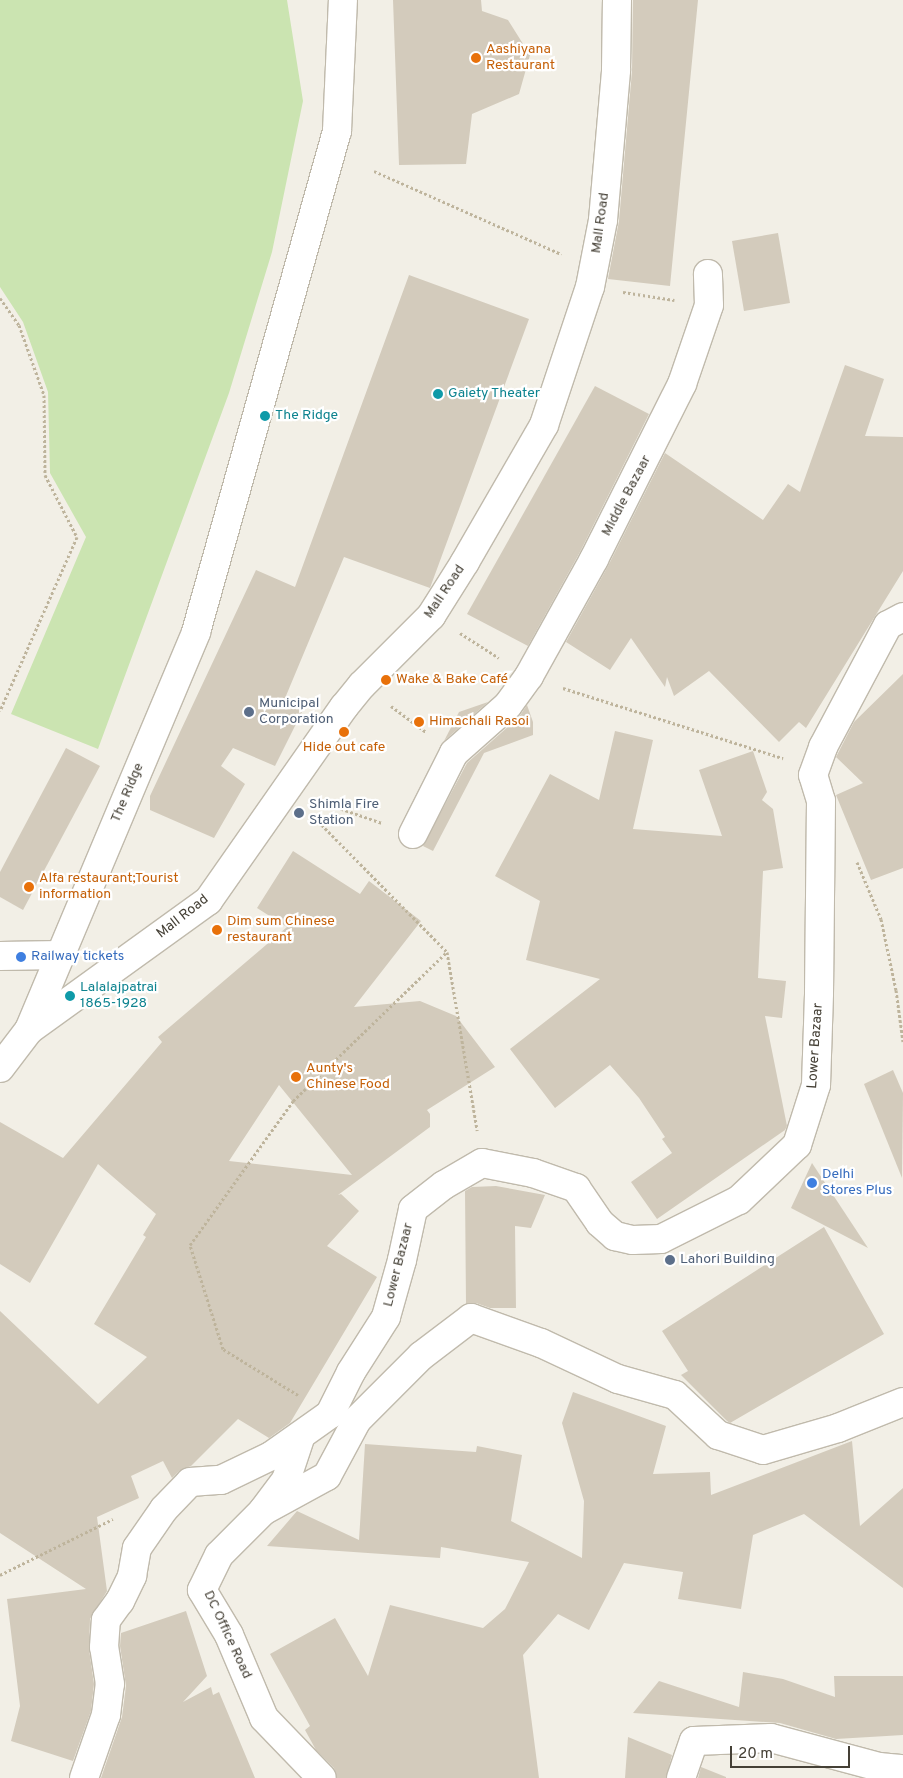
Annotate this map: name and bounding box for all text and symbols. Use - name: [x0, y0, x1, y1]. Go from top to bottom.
- place label: Aashiyana Restaurant: [486, 42, 555, 74]
- marker: Aashiyana Restaurant: [470, 52, 482, 64]
- street label: Mall Road: [588, 192, 614, 254]
- place label: Gaiety Theater: [448, 386, 541, 402]
- marker: Gaiety Theater: [432, 388, 444, 400]
- place label: The Ridge: [275, 408, 338, 424]
- marker: The Ridge: [259, 410, 271, 422]
- street label: Middle Bazaar: [599, 453, 655, 539]
- street label: Mall Road: [421, 562, 469, 622]
- place label: Wake & Bake Café: [396, 672, 508, 688]
- marker: Wake & Bake Café: [380, 674, 392, 686]
- place label: Municipal Corporation: [259, 696, 334, 729]
- marker: Municipal Corporation: [243, 706, 255, 718]
- place label: Himachali Rasoi: [429, 714, 529, 730]
- marker: Himachali Rasoi: [413, 716, 425, 728]
- marker: Hide out cafe: [338, 726, 350, 738]
- place label: Hide out cafe: [303, 740, 385, 756]
- street label: The Ridge: [108, 761, 148, 825]
- place label: Shimla Fire Station: [309, 797, 379, 830]
- marker: Shimla Fire Station: [293, 807, 305, 819]
- place label: Alfa restaurant;Tourist information: [39, 871, 178, 904]
- marker: Alfa restaurant;Tourist information: [23, 881, 35, 893]
- street label: Mall Road: [154, 892, 212, 942]
- place label: Dim sum Chinese restaurant: [227, 914, 335, 946]
- marker: Dim sum Chinese restaurant: [211, 924, 223, 936]
- place label: Railway tickets: [31, 949, 124, 965]
- marker: Railway tickets: [15, 951, 27, 963]
- place label: Lalalajpatrai 1865-1928: [80, 980, 157, 1012]
- marker: Lalalajpatrai 1865-1928: [64, 990, 76, 1002]
- street label: Lower Bazaar: [805, 1003, 827, 1089]
- place label: Aunty's Chinese Food: [306, 1061, 390, 1094]
- marker: Aunty's Chinese Food: [290, 1071, 302, 1083]
- place label: Delhi Stores Plus: [822, 1167, 892, 1200]
- marker: Delhi Stores Plus: [806, 1177, 818, 1189]
- street label: Lower Bazaar: [380, 1221, 418, 1309]
- place label: Lahori Building: [680, 1252, 775, 1268]
- marker: Lahori Building: [664, 1254, 676, 1266]
- street label: DC Office Road: [199, 1588, 255, 1682]
- scale bar: [733, 1736, 853, 1768]
- text: 20 m: [738, 1745, 773, 1764]

